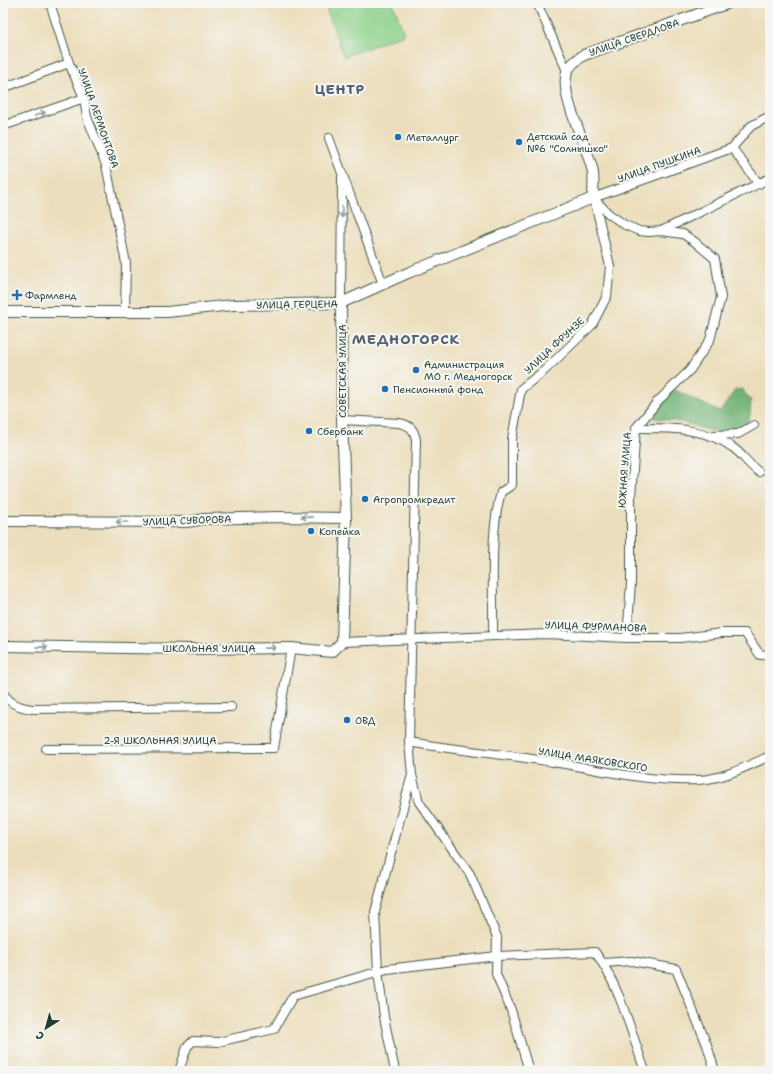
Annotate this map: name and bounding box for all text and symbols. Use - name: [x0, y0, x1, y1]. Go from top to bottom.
- street label: УЛИЦА СВЕРДЛОВА: [587, 16, 681, 59]
- street label: УЛИЦА ЛЕРМОНТОВА: [75, 66, 122, 170]
- district label: ЦЕНТР: [315, 80, 365, 98]
- one-way arrow: [33, 109, 45, 117]
- place label: Детский сад №6 "Солнышко": [527, 130, 608, 155]
- place label: Металлург: [406, 131, 460, 144]
- marker: Металлург: [393, 132, 403, 142]
- marker: Детский сад №6 "Солнышко": [514, 137, 524, 147]
- street label: УЛИЦА ПУШКИНА: [616, 143, 703, 186]
- one-way arrow: [338, 205, 346, 218]
- place label: Фармленд: [25, 289, 77, 302]
- marker: Фармленд: [12, 290, 22, 300]
- street label: УЛИЦА ГЕРЦЕНА: [256, 297, 338, 312]
- street label: УЛИЦА ФРУНЗЕ: [521, 314, 587, 377]
- street label: СОВЕТСКАЯ УЛИЦА: [336, 324, 349, 418]
- district label: МЕДНОГОРСК: [352, 330, 460, 348]
- place label: Администрация МО г. Медногорск: [424, 358, 513, 383]
- marker: Администрация МО г. Медногорск: [411, 365, 421, 375]
- place label: Пенсионный фонд: [393, 383, 484, 396]
- marker: Пенсионный фонд: [380, 384, 390, 394]
- place label: Сбербанк: [317, 425, 364, 438]
- marker: Сбербанк: [304, 426, 314, 436]
- street label: ЮЖНАЯ УЛИЦА: [615, 432, 634, 508]
- place label: Агропромкредит: [373, 493, 456, 506]
- marker: Агропромкредит: [360, 494, 370, 504]
- street label: УЛИЦА СУВОРОВА: [142, 512, 232, 529]
- one-way arrow: [301, 513, 314, 521]
- one-way arrow: [116, 518, 129, 526]
- place label: Копейка: [319, 525, 361, 538]
- marker: Копейка: [306, 526, 316, 536]
- street label: УЛИЦА ФУРМАНОВА: [544, 618, 647, 635]
- street label: ШКОЛЬНАЯ УЛИЦА: [162, 642, 256, 655]
- one-way arrow: [35, 643, 48, 651]
- one-way arrow: [263, 644, 276, 652]
- place label: ОВД: [355, 714, 376, 727]
- marker: ОВД: [342, 715, 352, 725]
- street label: 2-Я ШКОЛЬНАЯ УЛИЦА: [104, 734, 216, 747]
- street label: УЛИЦА МАЯКОВСКОГО: [537, 744, 649, 775]
- north arrow: [26, 1008, 66, 1048]
- text: С: [33, 1027, 47, 1044]

